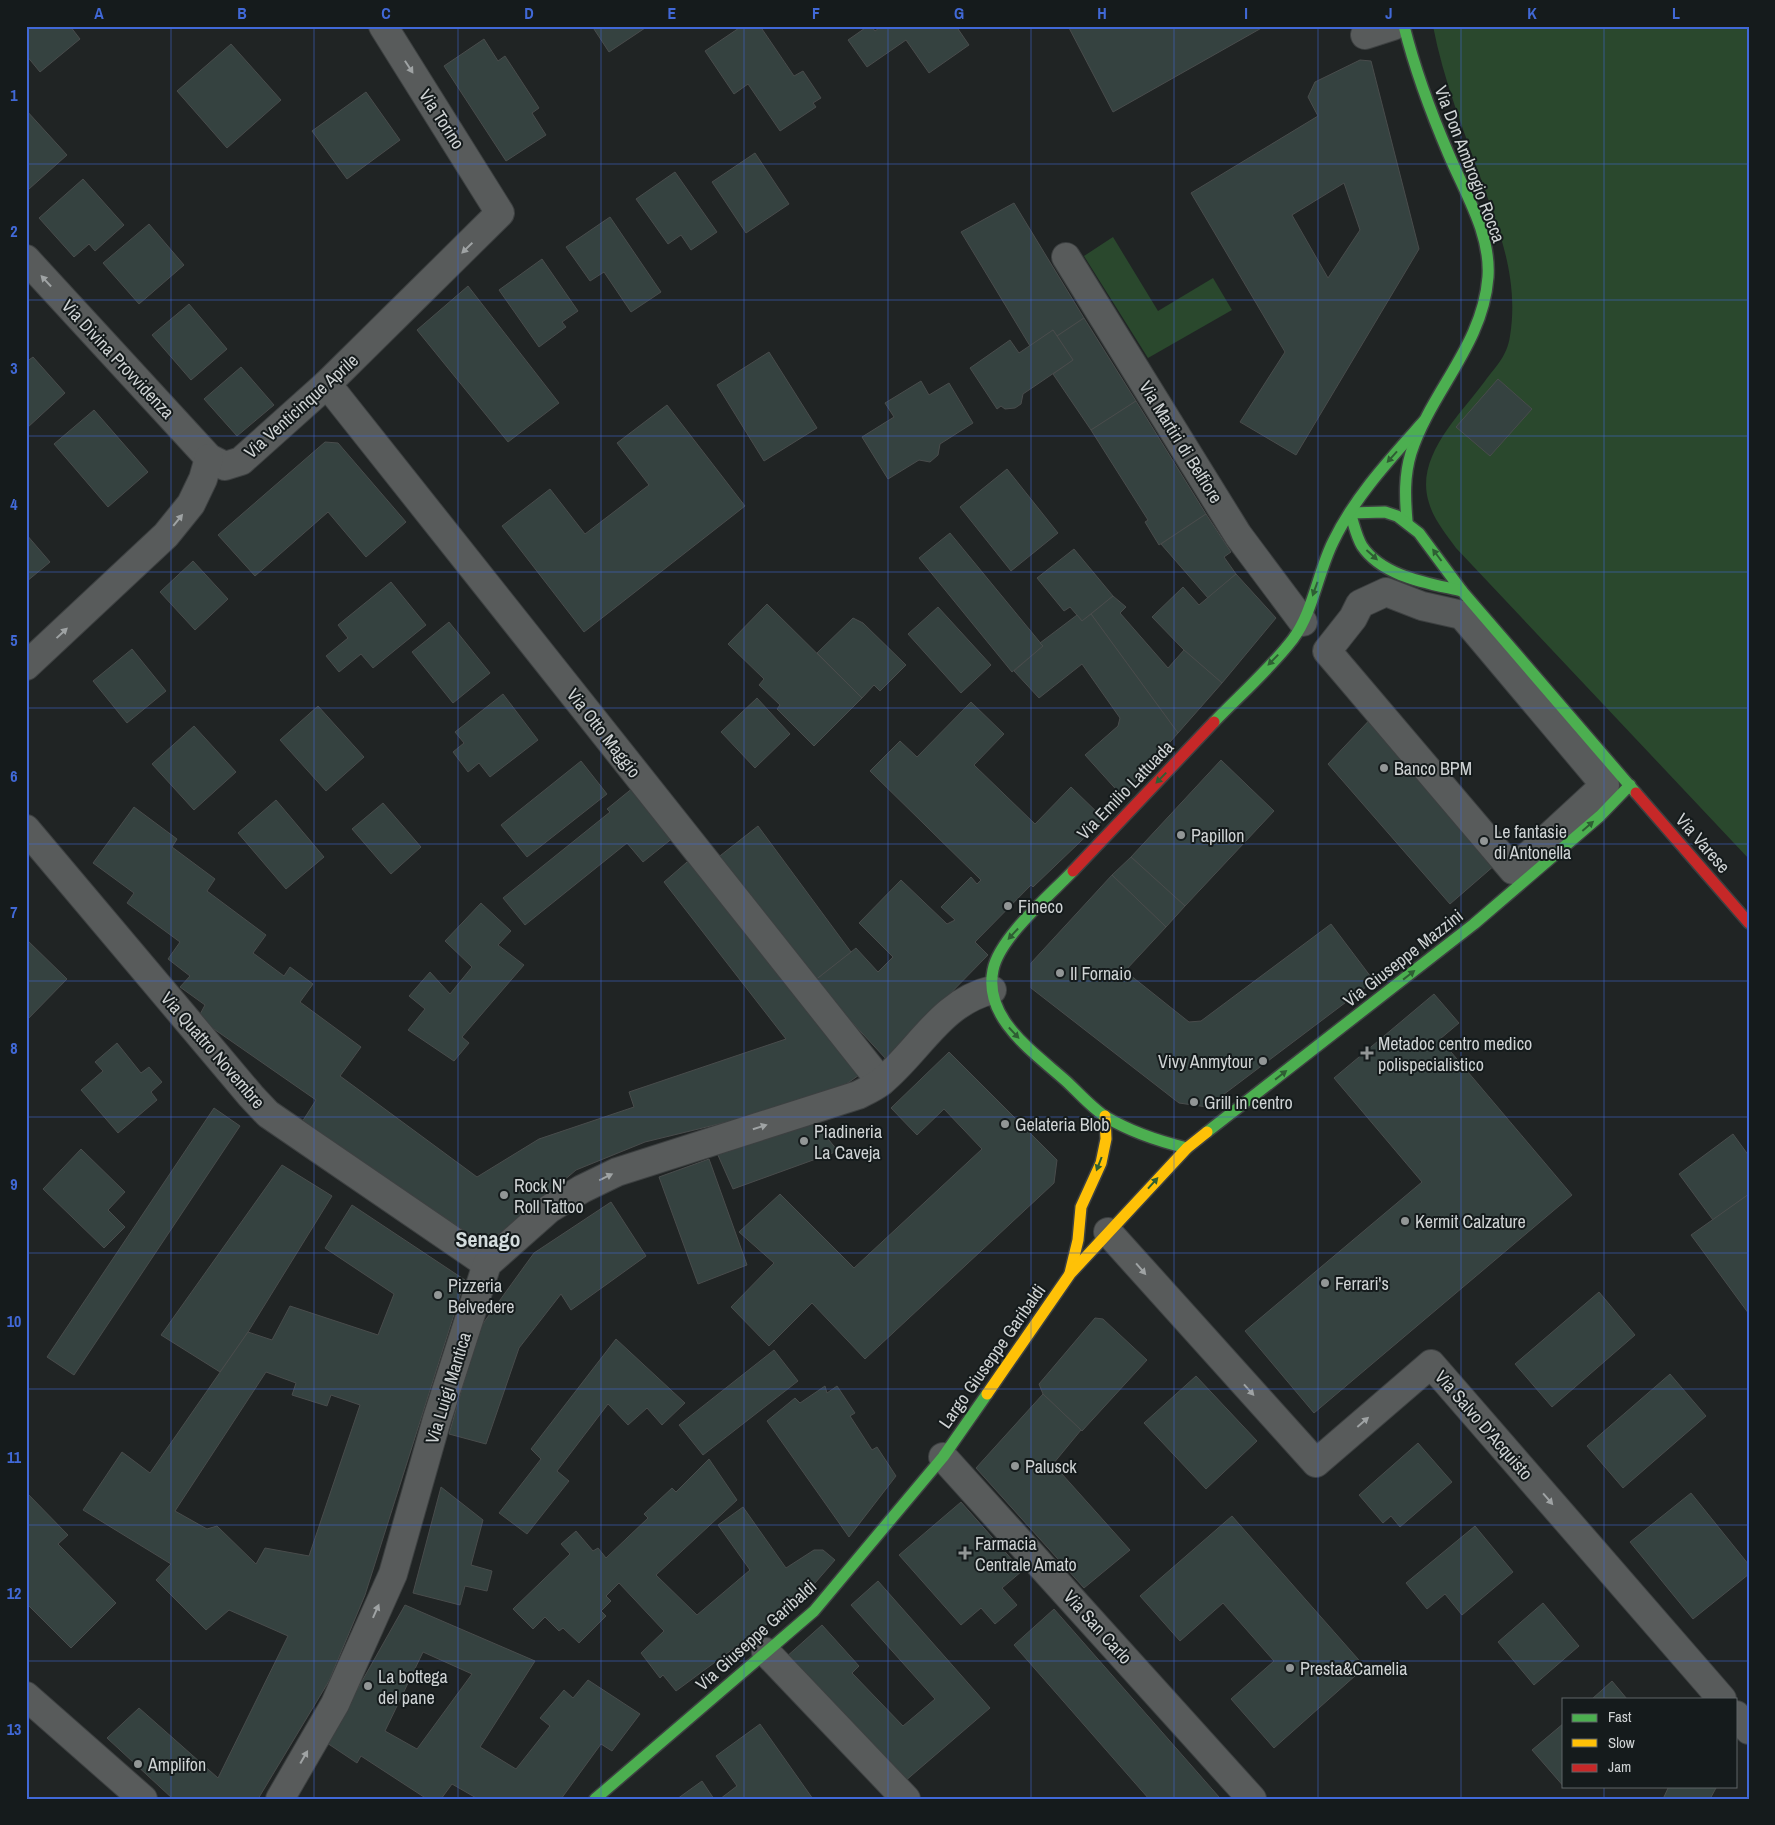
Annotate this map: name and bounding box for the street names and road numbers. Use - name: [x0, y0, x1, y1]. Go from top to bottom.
- street label: Via Don Ambrogio Rocca: [1429, 82, 1511, 246]
- street label: Via Torino: [413, 84, 471, 154]
- street label: Via Divina Provvidenza: [56, 294, 180, 424]
- street label: Via Venticinque Aprile: [238, 348, 364, 464]
- street label: Via Martiri di Belfiore: [1133, 376, 1229, 508]
- street label: Via Otto Maggio: [561, 683, 647, 783]
- street label: Via Emilio Lattuada: [1071, 735, 1179, 845]
- street label: Via Varese: [1670, 808, 1736, 878]
- street label: Via Giuseppe Mazzini: [1338, 903, 1468, 1013]
- street label: Via Quattro Novembre: [155, 986, 271, 1114]
- street label: Largo Giuseppe Garibaldi: [933, 1279, 1051, 1433]
- street label: Via Luigi Mantica: [419, 1329, 477, 1447]
- street label: Via Salvo D'Acquisto: [1429, 1365, 1539, 1485]
- street label: Via Giuseppe Garibaldi: [690, 1574, 822, 1696]
- street label: Via San Carlo: [1058, 1585, 1138, 1669]

